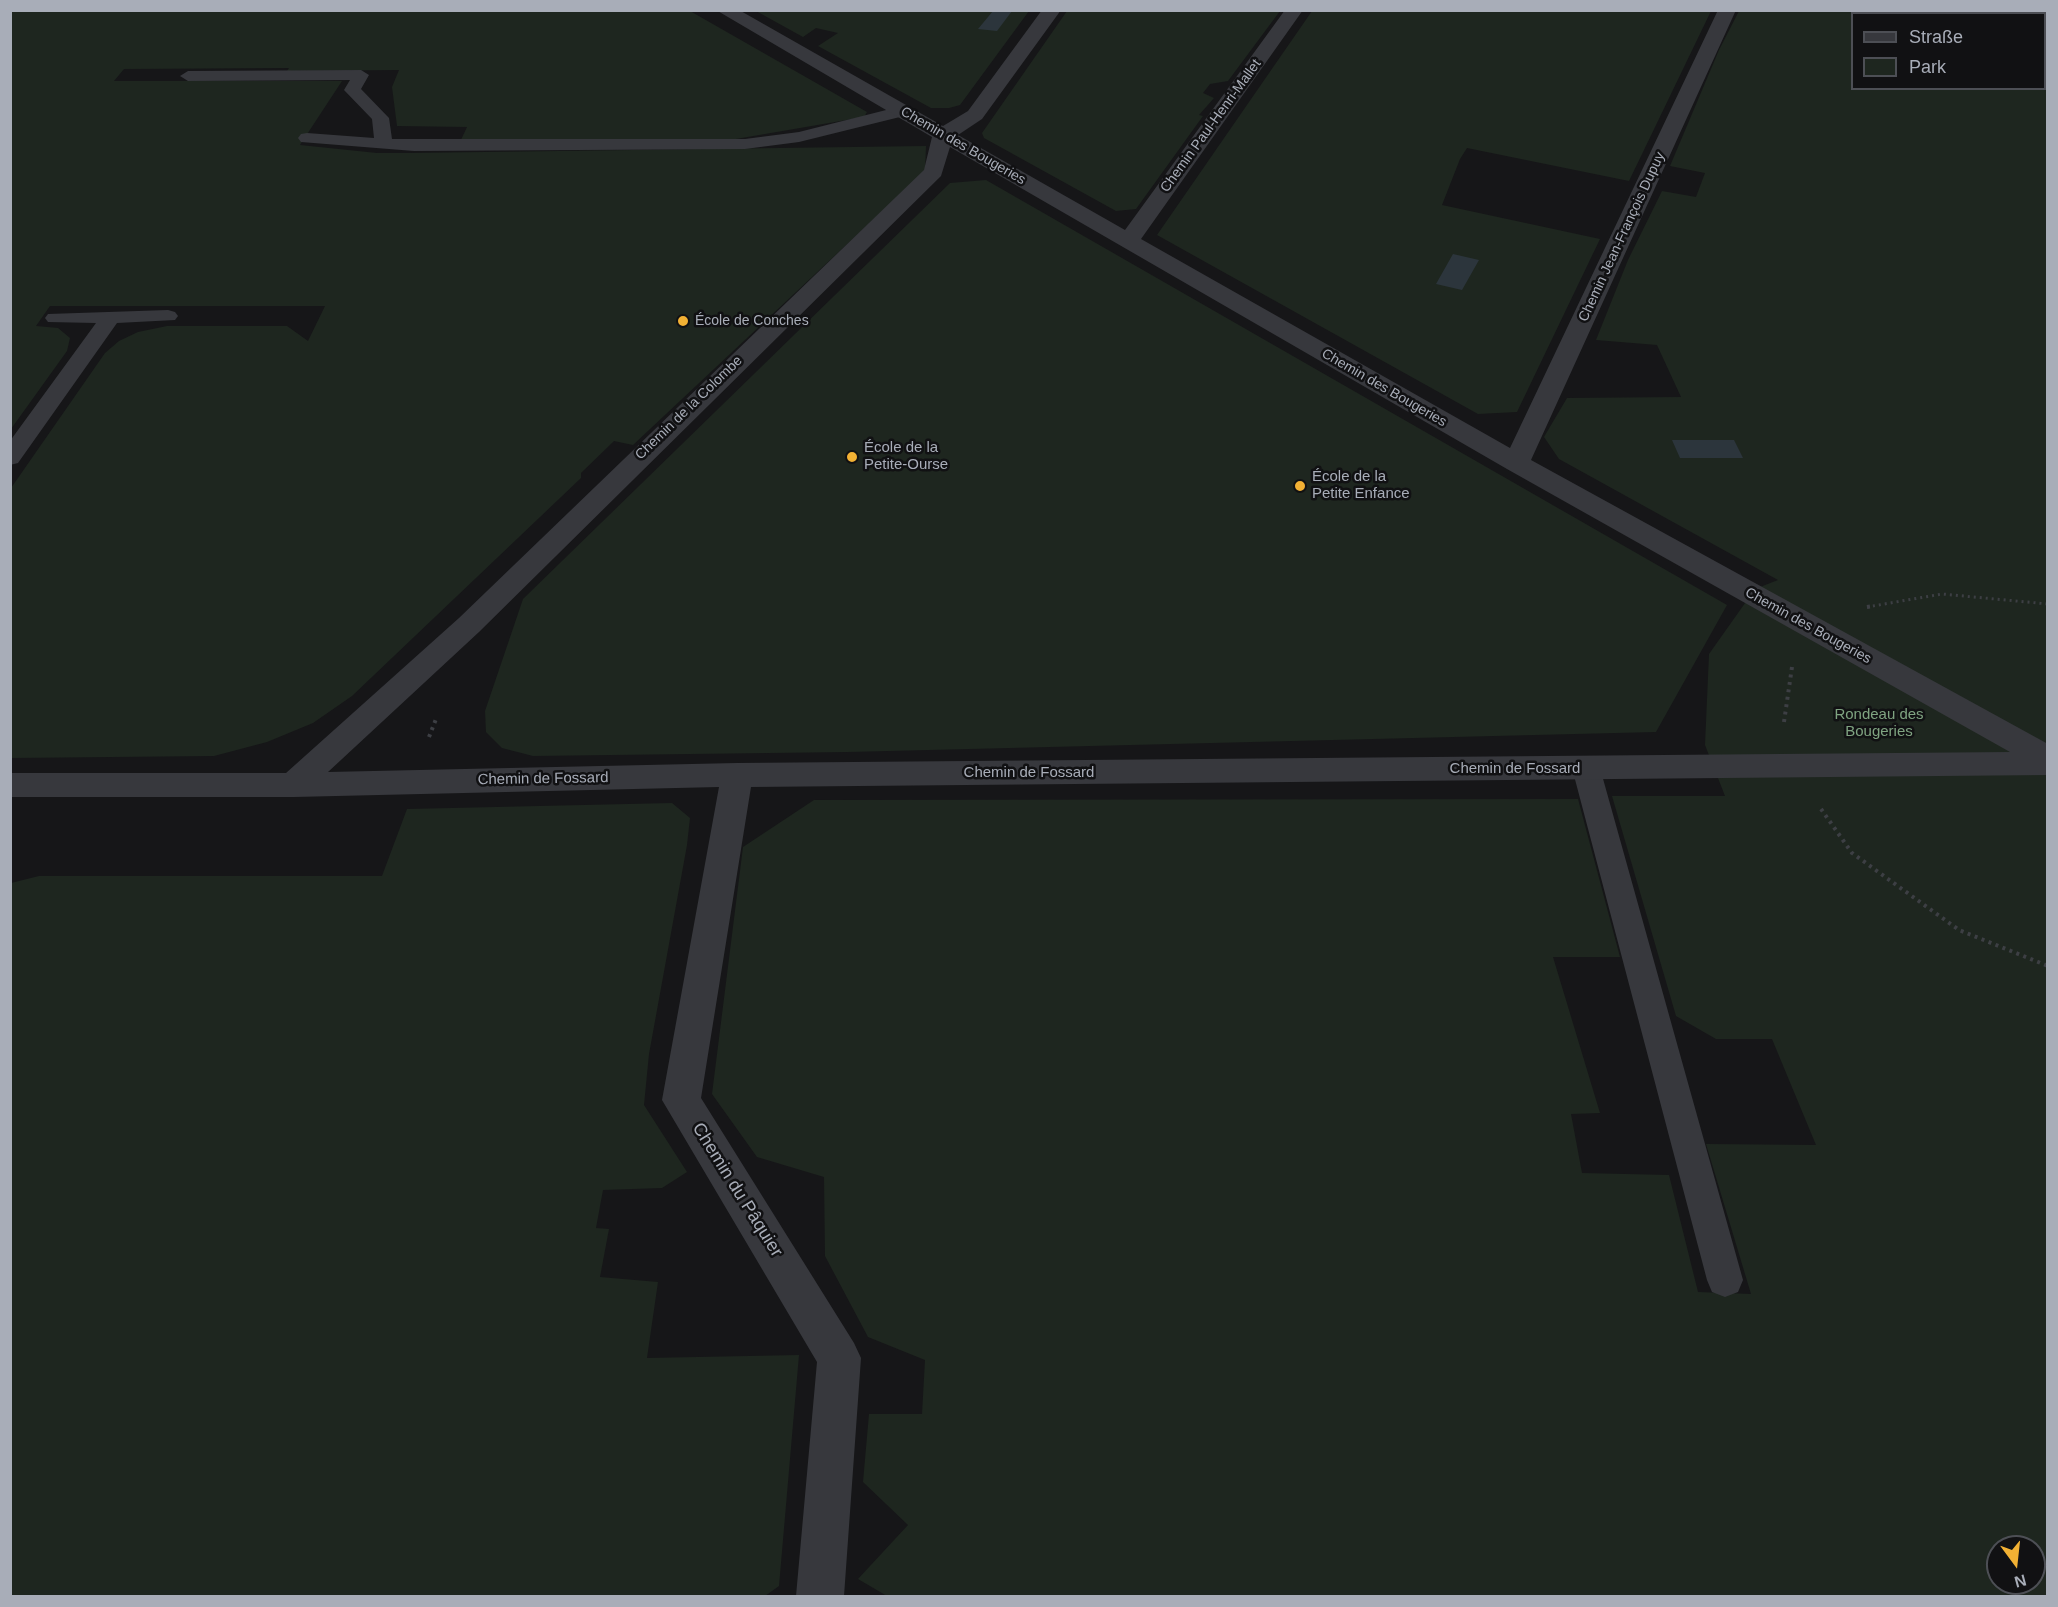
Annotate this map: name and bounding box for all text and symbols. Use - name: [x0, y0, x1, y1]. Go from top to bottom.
- legend: [1851, 12, 2046, 90]
- text: Straße: [1909, 27, 1963, 47]
- street label: Chemin Paul-Henri-Mallet: [1157, 56, 1265, 196]
- text: Park: [1909, 57, 1946, 77]
- street label: Chemin des Bougeries: [897, 103, 1029, 189]
- street label: Chemin Jean-François Dupuy: [1575, 150, 1669, 324]
- place label: École de Conches: [695, 313, 809, 329]
- marker: École de Conches: [676, 314, 690, 328]
- street label: Chemin des Bougeries: [1318, 345, 1450, 431]
- street label: Chemin de la Colombe: [632, 352, 746, 464]
- place label: École de la Petite-Ourse: [864, 439, 948, 474]
- marker: École de la Petite-Ourse: [845, 450, 859, 464]
- place label: École de la Petite Enfance: [1312, 468, 1410, 503]
- marker: École de la Petite Enfance: [1293, 479, 1307, 493]
- street label: Chemin des Bougeries: [1742, 584, 1874, 668]
- park label: Rondeau des Bougeries: [1834, 706, 1924, 741]
- street label: Chemin de Fossard: [1450, 760, 1580, 778]
- street label: Chemin de Fossard: [964, 764, 1094, 782]
- street label: Chemin de Fossard: [477, 769, 609, 789]
- street label: Chemin du Pâquier: [687, 1119, 787, 1261]
- north arrow: [1986, 1535, 2046, 1595]
- text: N: [2012, 1571, 2028, 1591]

